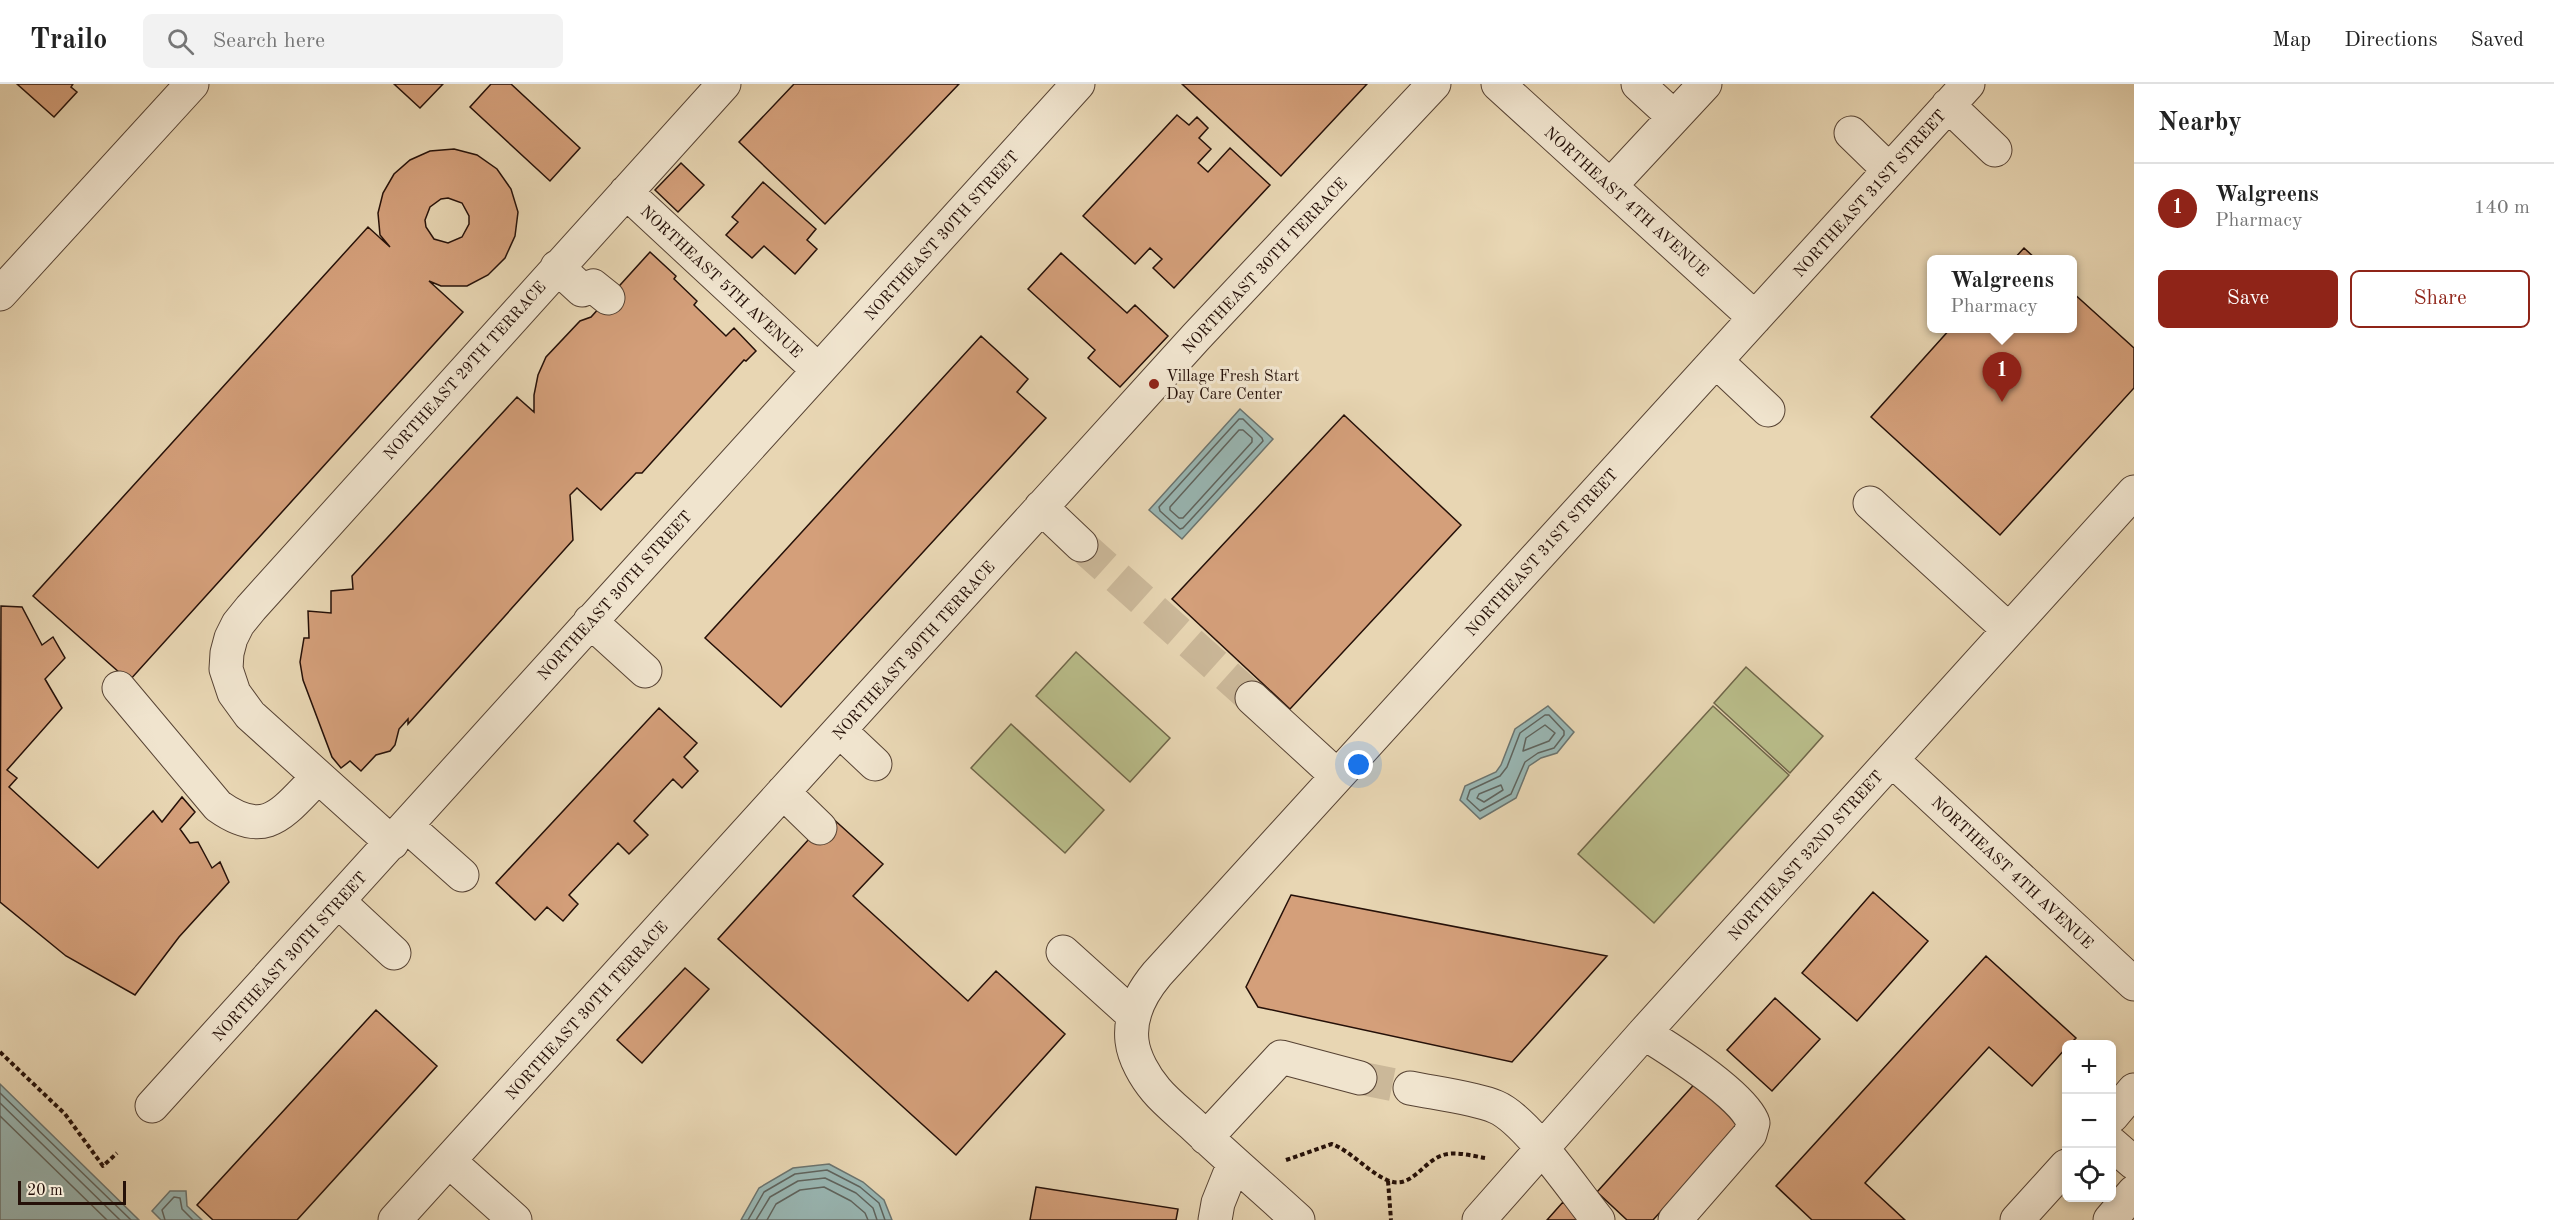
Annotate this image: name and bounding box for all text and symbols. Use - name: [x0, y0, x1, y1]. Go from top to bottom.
- search box: [143, 14, 563, 68]
- icon: search: [164, 25, 197, 58]
- text: Trailo: [30, 27, 107, 55]
- text: Search here: [212, 30, 325, 52]
- text: Map: [2272, 30, 2311, 51]
- text: Directions: [2344, 30, 2438, 51]
- text: Saved: [2471, 30, 2524, 51]
- street label: NORTHEAST 31ST STREET: [1791, 108, 1950, 281]
- text: Nearby: [2158, 110, 2242, 136]
- street label: NORTHEAST 4TH AVENUE: [1541, 125, 1711, 280]
- street label: NORTHEAST 30TH STREET: [862, 149, 1023, 324]
- street label: NORTHEAST 30TH TERRACE: [1180, 175, 1351, 357]
- text: Walgreens: [2215, 184, 2319, 206]
- text: 1: [2172, 198, 2183, 218]
- text: 140 m: [2474, 198, 2530, 218]
- street label: NORTHEAST 5TH AVENUE: [637, 203, 805, 362]
- text: Pharmacy: [2215, 211, 2303, 231]
- popup: [1927, 255, 2077, 333]
- text: Walgreens: [1950, 270, 2054, 292]
- button: Save: [2158, 270, 2338, 328]
- button: Share: [2350, 270, 2530, 328]
- street label: NORTHEAST 29TH TERRACE: [381, 279, 550, 464]
- text: Pharmacy: [1950, 297, 2038, 317]
- pin: 1: [1982, 352, 2022, 402]
- place label: Village Fresh Start Day Care Center: [1166, 369, 1300, 403]
- marker: Village Fresh Start Day Care Center: [1147, 377, 1161, 391]
- street label: NORTHEAST 31ST STREET: [1463, 467, 1622, 640]
- street label: NORTHEAST 30TH STREET: [535, 509, 696, 684]
- street label: NORTHEAST 30TH TERRACE: [830, 559, 999, 744]
- your location: [1344, 750, 1373, 779]
- street label: NORTHEAST 32ND STREET: [1726, 768, 1887, 944]
- street label: NORTHEAST 4TH AVENUE: [1928, 794, 2096, 953]
- street label: NORTHEAST 30TH STREET: [210, 870, 371, 1045]
- street label: NORTHEAST 30TH TERRACE: [503, 919, 672, 1104]
- map controls: [2062, 1040, 2116, 1202]
- button: +: [2062, 1040, 2116, 1094]
- button: −: [2062, 1094, 2116, 1148]
- button: locate: [2062, 1148, 2116, 1202]
- scale bar: [18, 1178, 126, 1206]
- text: 20 m: [27, 1183, 63, 1199]

